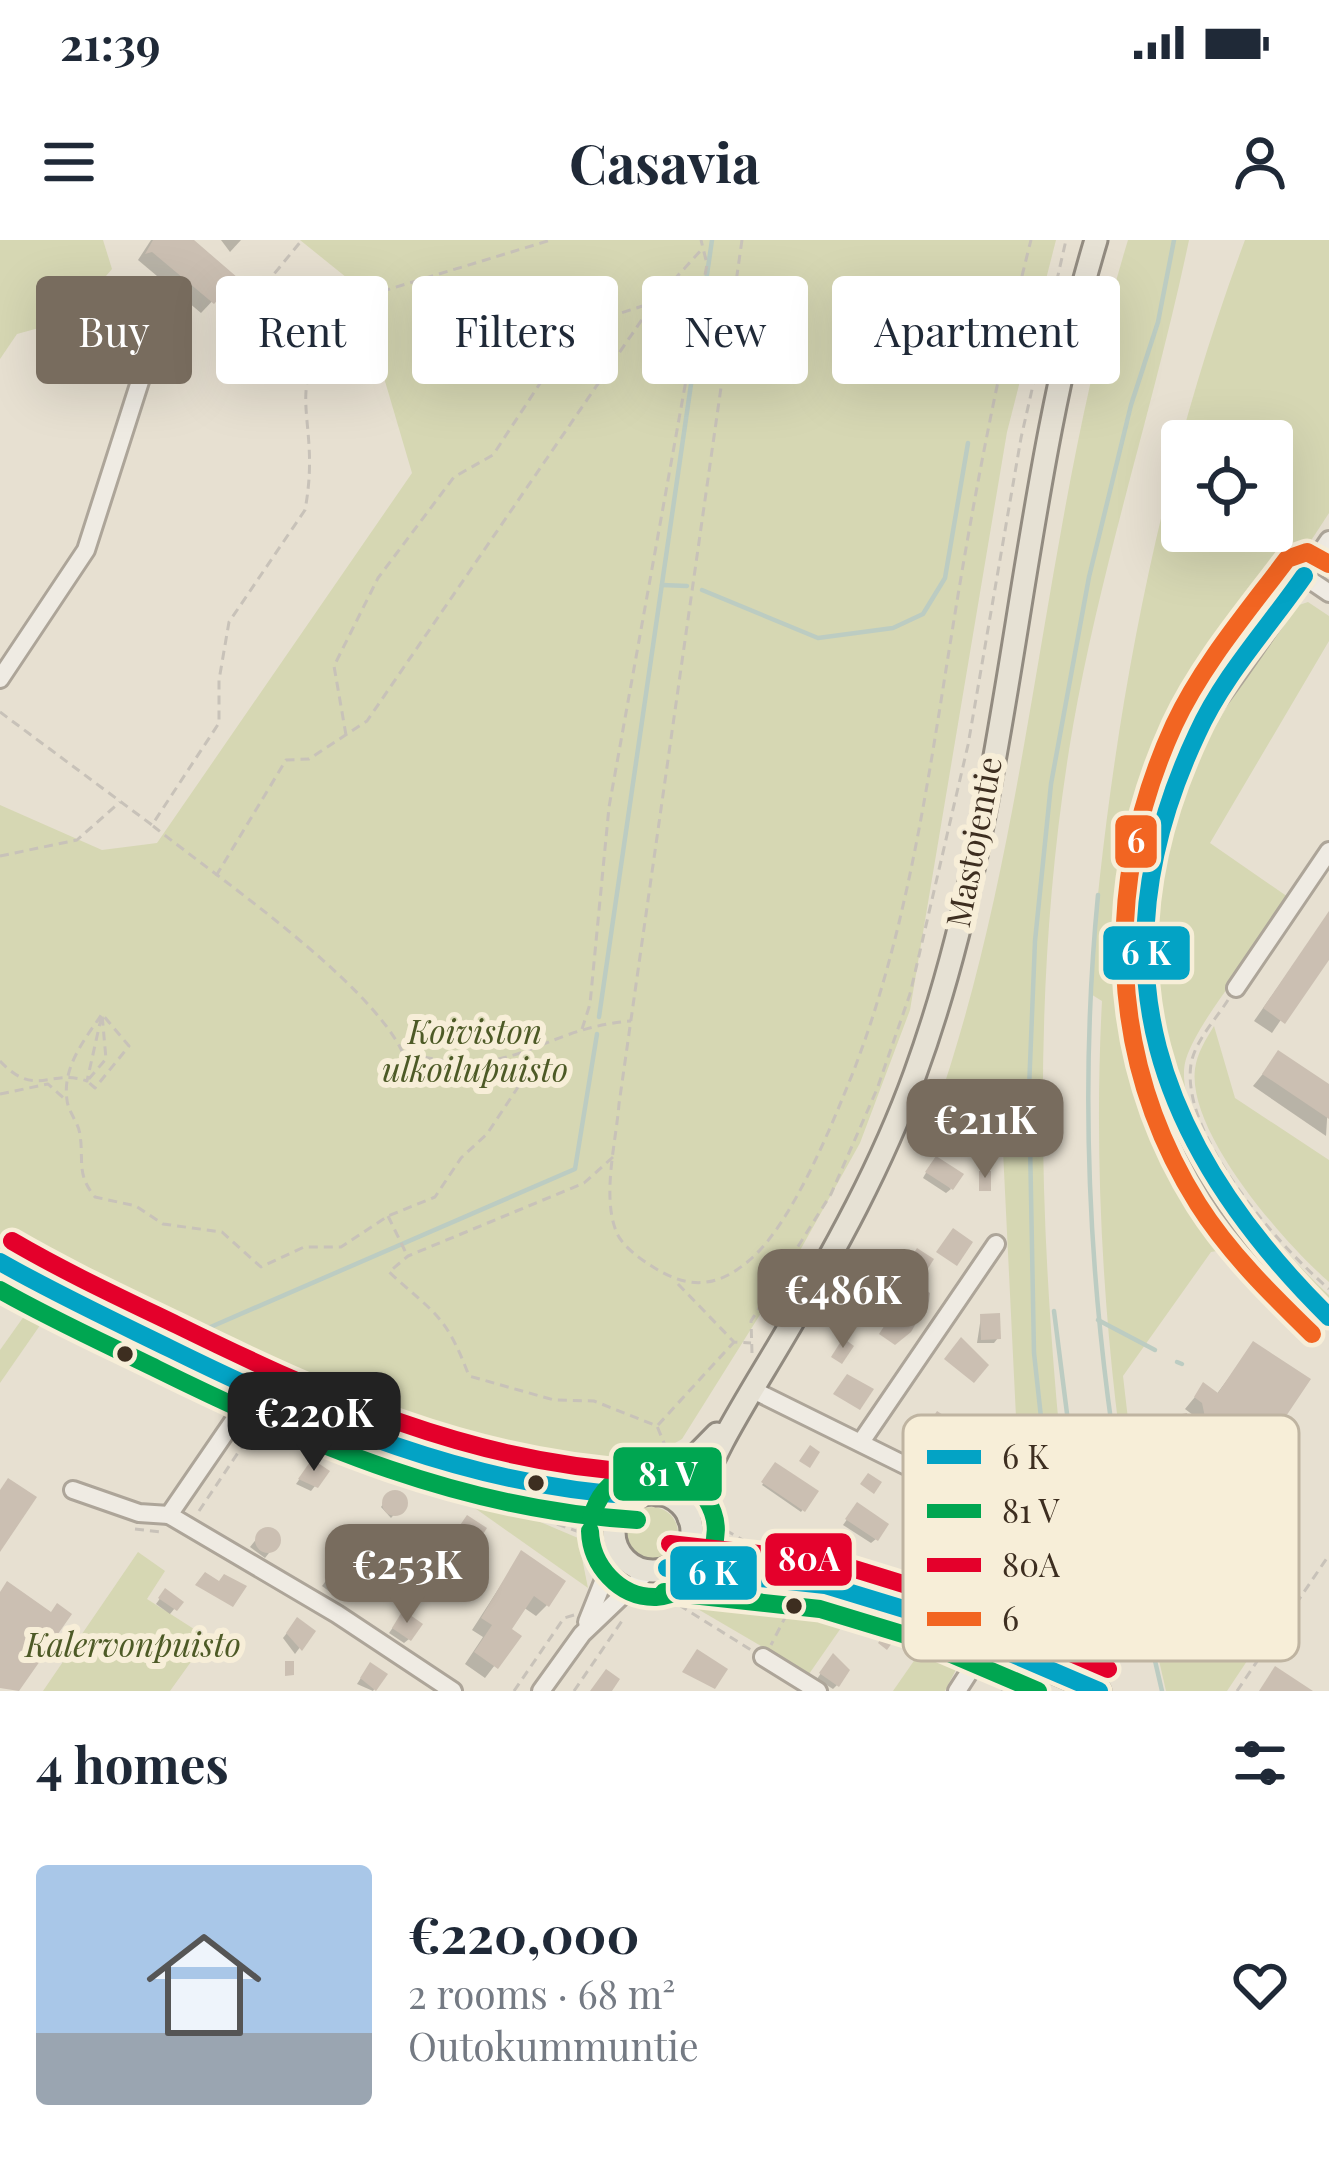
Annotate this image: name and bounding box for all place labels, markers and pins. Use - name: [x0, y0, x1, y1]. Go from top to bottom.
- pin: €211K: [901, 1079, 1069, 1181]
- pin: €486K: [759, 1249, 927, 1351]
- unlabelled marker: [114, 1343, 136, 1365]
- pin: €220K: [230, 1372, 398, 1474]
- unlabelled marker: [525, 1472, 547, 1494]
- pin: €253K: [323, 1524, 491, 1626]
- unlabelled marker: [783, 1595, 805, 1617]

